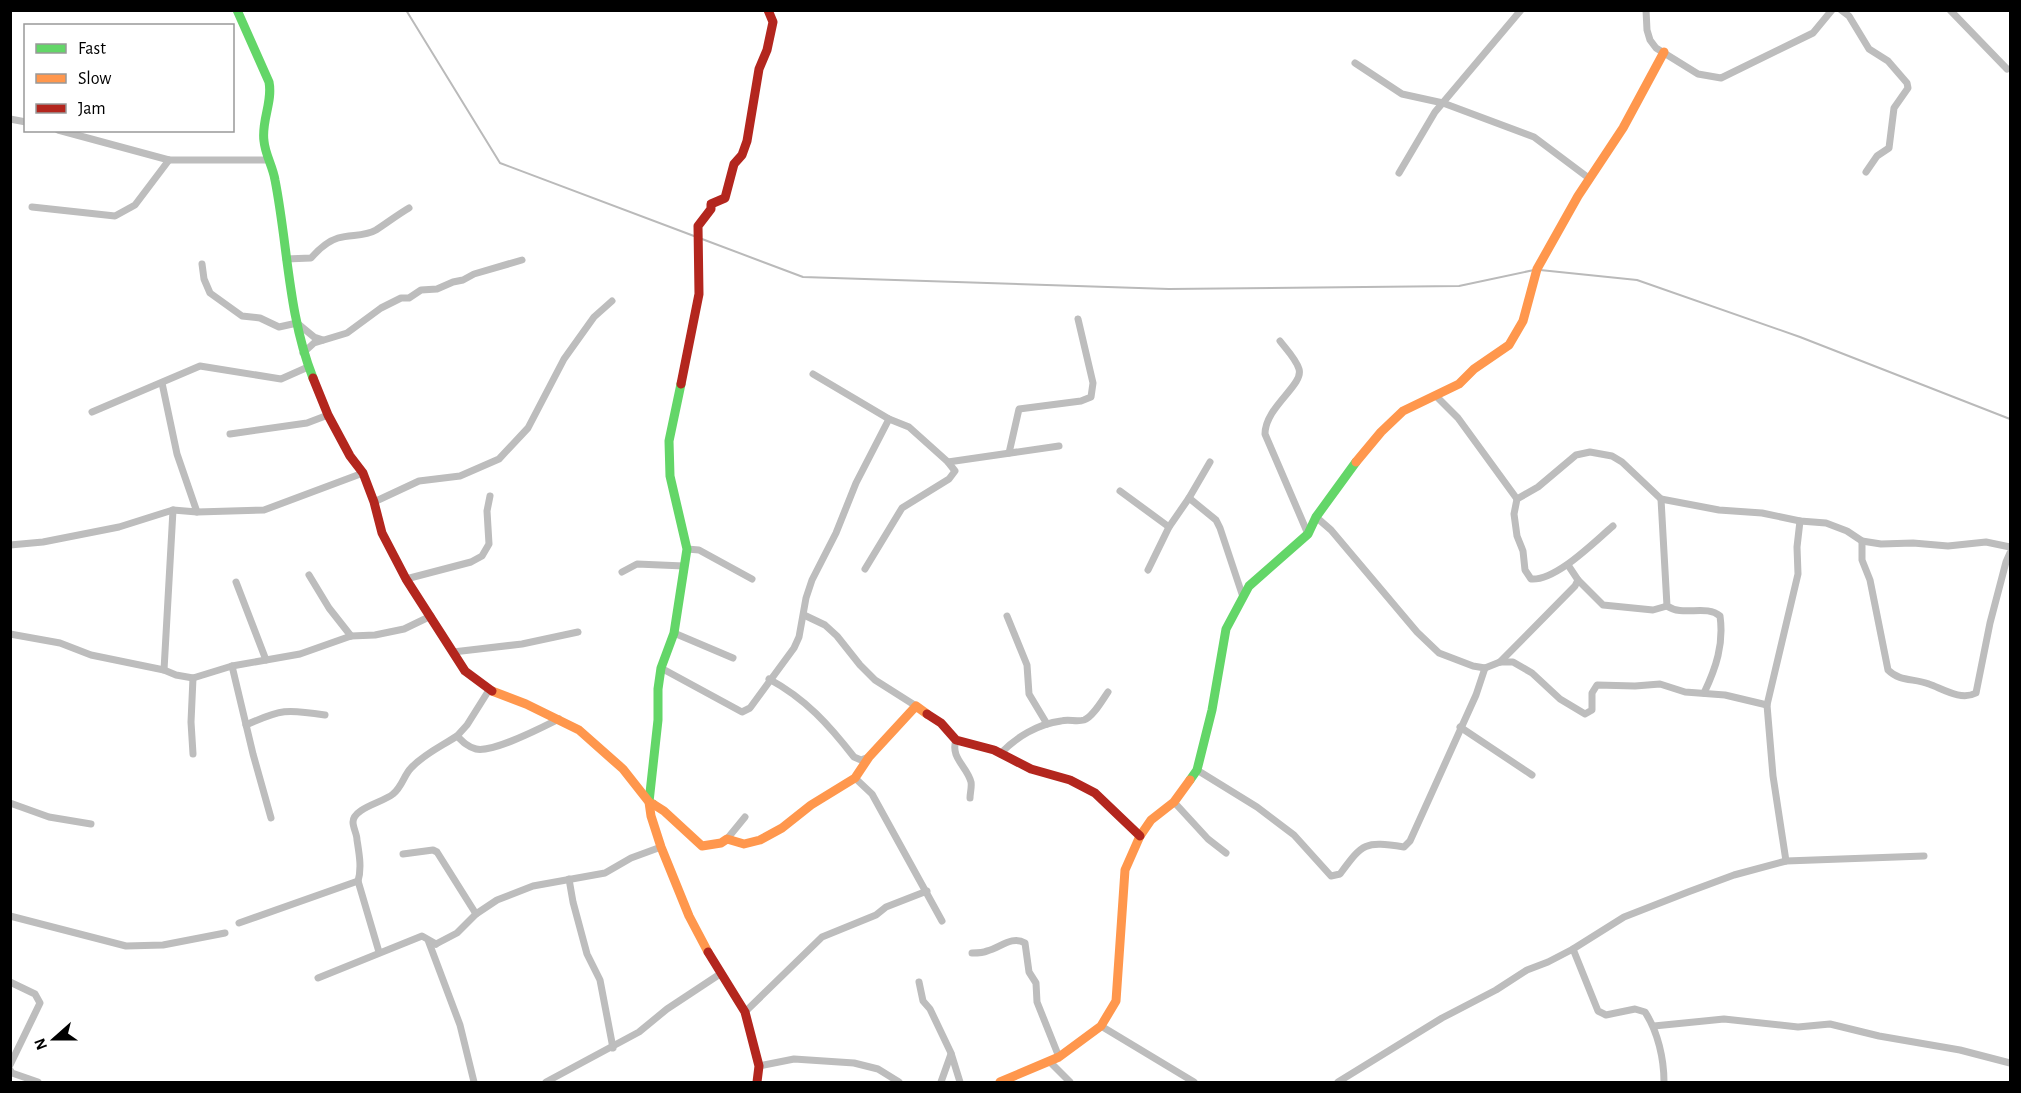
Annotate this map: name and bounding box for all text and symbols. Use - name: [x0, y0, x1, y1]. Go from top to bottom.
- legend: [24, 24, 234, 132]
- text: Fast: [78, 40, 106, 58]
- text: Slow: [78, 70, 111, 88]
- text: Jam: [78, 100, 106, 118]
- north arrow: [24, 1009, 84, 1069]
- text: N: [31, 1036, 50, 1052]

